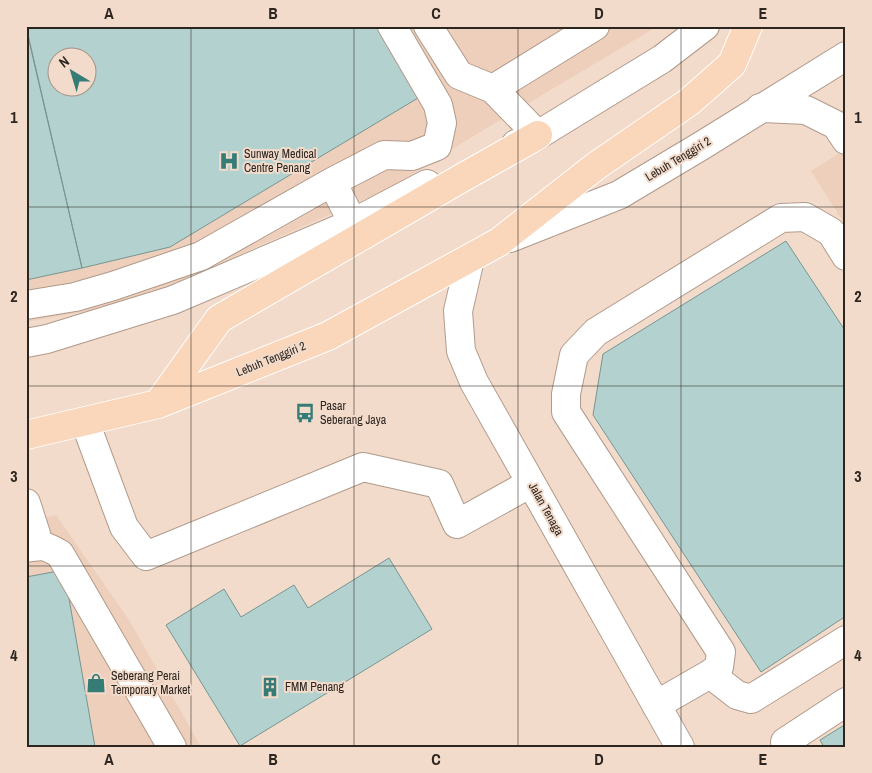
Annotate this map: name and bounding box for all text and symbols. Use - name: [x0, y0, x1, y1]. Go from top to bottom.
- text: A: [104, 2, 114, 24]
- text: B: [268, 2, 278, 24]
- text: C: [431, 2, 441, 24]
- text: D: [594, 2, 604, 24]
- text: E: [759, 2, 768, 24]
- north arrow: [48, 48, 98, 98]
- text: N: [55, 52, 73, 71]
- text: 1: [10, 106, 18, 128]
- text: 1: [854, 106, 862, 128]
- street label: Lebuh Tenggiri 2: [642, 133, 714, 185]
- place label: Sunway Medical Centre Penang: [244, 146, 316, 176]
- hospital icon: Sunway Medical Centre Penang: [218, 150, 240, 172]
- text: 2: [10, 285, 18, 307]
- text: 2: [854, 285, 862, 307]
- street label: Lebuh Tenggiri 2: [234, 338, 308, 380]
- place label: Pasar Seberang Jaya: [320, 398, 387, 428]
- bus stop icon: Pasar Seberang Jaya: [294, 402, 316, 424]
- text: 3: [10, 465, 18, 487]
- text: 3: [854, 465, 862, 487]
- street label: Jalan Tenaga: [525, 480, 567, 539]
- text: 4: [10, 644, 18, 666]
- text: 4: [854, 644, 862, 666]
- place label: Seberang Perai Temporary Market: [111, 668, 191, 698]
- shop icon: Seberang Perai Temporary Market: [85, 672, 107, 694]
- building icon: FMM Penang: [259, 676, 281, 698]
- place label: FMM Penang: [285, 679, 345, 695]
- text: A: [104, 748, 114, 770]
- text: B: [268, 748, 278, 770]
- text: C: [431, 748, 441, 770]
- text: D: [594, 748, 604, 770]
- text: E: [759, 748, 768, 770]

